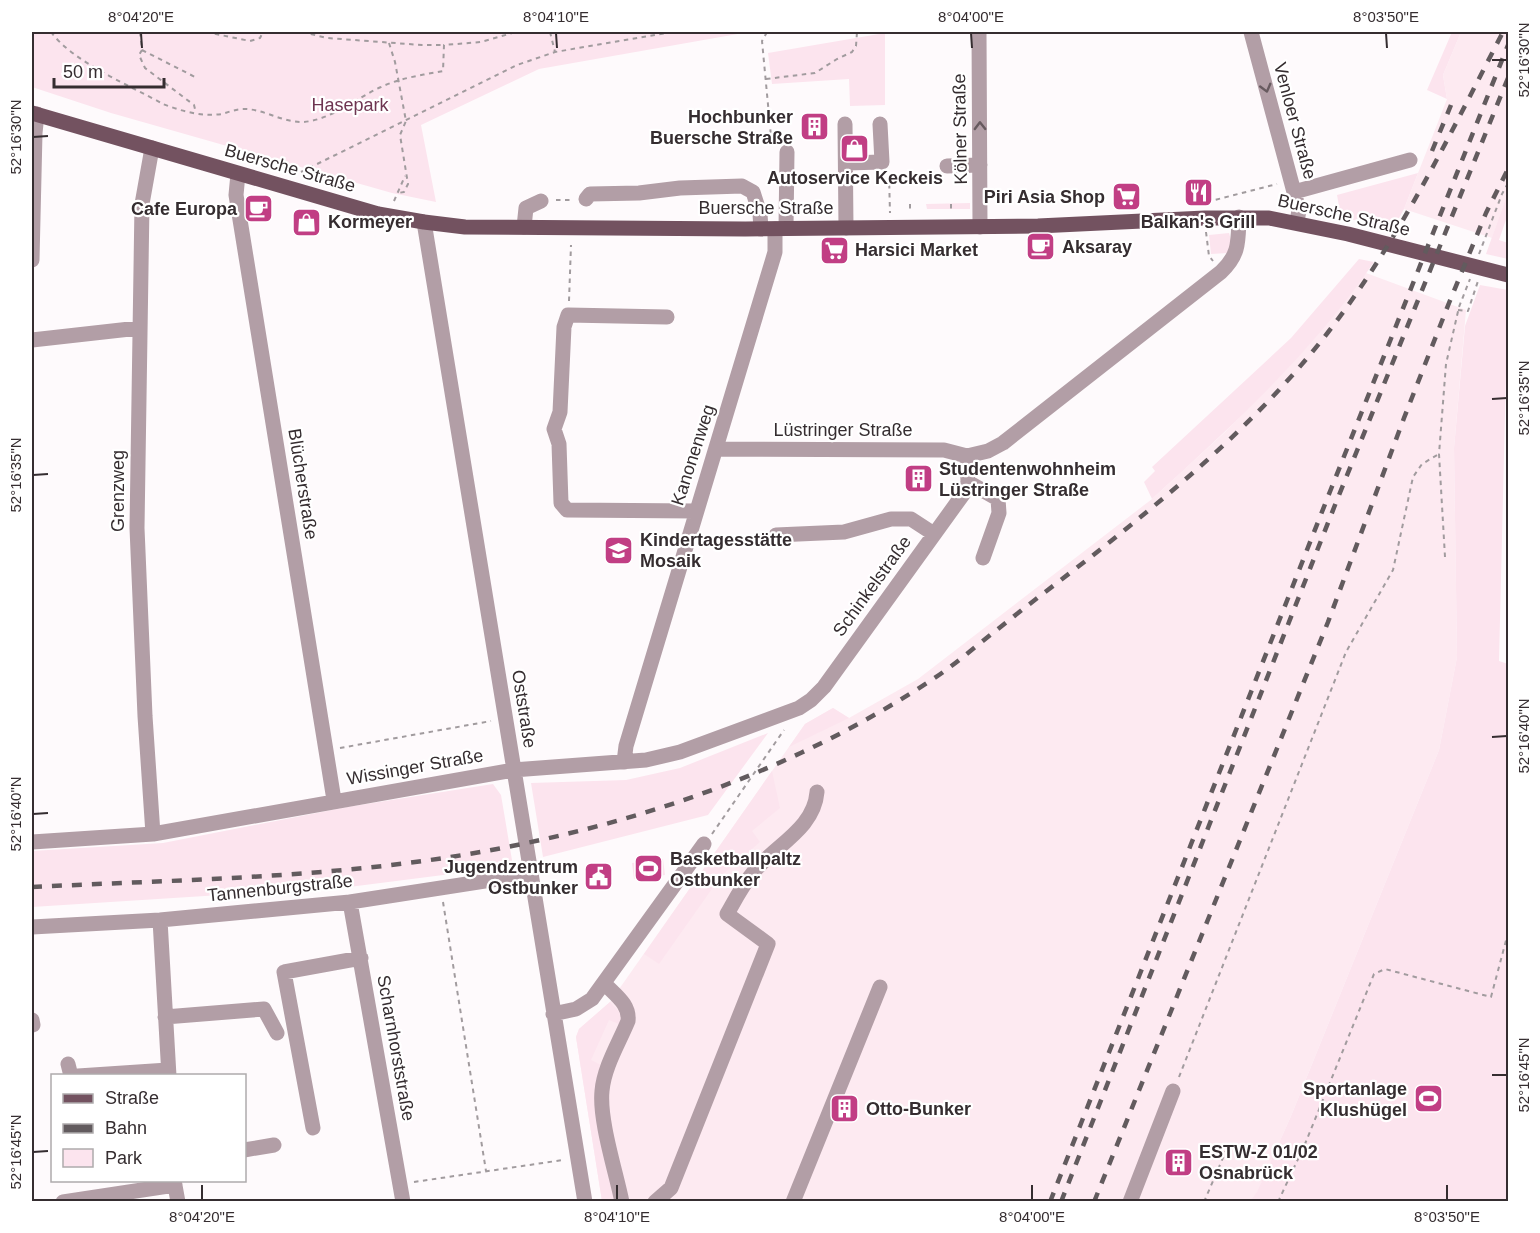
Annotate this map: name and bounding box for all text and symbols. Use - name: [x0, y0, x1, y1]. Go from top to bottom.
- text: 8°04'20"E: [108, 8, 174, 25]
- text: 8°04'10"E: [523, 8, 589, 25]
- text: 8°04'00"E: [938, 8, 1004, 25]
- text: 8°03'50"E: [1353, 8, 1419, 25]
- text: 52°16'30"N: [1515, 22, 1532, 98]
- scale bar: [54, 51, 164, 89]
- street label: Venloer Straße: [1270, 60, 1320, 182]
- text: 50 m: [63, 62, 103, 82]
- street label: Kölner Straße: [949, 73, 971, 185]
- one-way arrow: [1259, 82, 1271, 93]
- park label: Hasepark: [311, 95, 390, 115]
- text: 52°16'30"N: [7, 99, 24, 175]
- place label: Hochbunker Buersche Straße: [650, 107, 793, 148]
- building icon: Hochbunker Buersche Straße: [798, 111, 830, 143]
- one-way arrow: [974, 122, 986, 131]
- shop icon: Autoservice Keckeis: [839, 133, 871, 165]
- street label: Buersche Straße: [222, 140, 358, 196]
- place label: Autoservice Keckeis: [767, 168, 943, 188]
- restaurant icon: Balkan's Grill: [1182, 177, 1214, 209]
- supermarket icon: Piri Asia Shop: [1110, 181, 1142, 213]
- place label: Piri Asia Shop: [984, 187, 1105, 207]
- street label: Buersche Straße: [1276, 190, 1412, 240]
- cafe icon: Cafe Europa: [242, 193, 274, 225]
- street label: Buersche Straße: [698, 198, 834, 218]
- place label: Cafe Europa: [131, 199, 238, 219]
- shop icon: Kormeyer: [291, 206, 323, 238]
- place label: Kormeyer: [328, 212, 412, 232]
- place label: Balkan's Grill: [1141, 212, 1255, 232]
- cafe icon: Aksaray: [1025, 231, 1057, 263]
- supermarket icon: Harsici Market: [818, 234, 850, 266]
- place label: Aksaray: [1062, 237, 1132, 257]
- place label: Harsici Market: [855, 240, 978, 260]
- text: 52°16'35"N: [1515, 360, 1532, 436]
- street label: Kanonenweg: [667, 402, 719, 508]
- street label: Lüstringer Straße: [773, 420, 913, 440]
- street label: Blücherstraße: [284, 427, 322, 541]
- text: 52°16'35"N: [7, 437, 24, 513]
- street label: Grenzweg: [108, 450, 128, 532]
- place label: Studentenwohnheim Lüstringer Straße: [939, 459, 1116, 500]
- building icon: Studentenwohnheim Lüstringer Straße: [902, 463, 934, 495]
- place label: Kindertagesstätte Mosaik: [640, 530, 792, 571]
- street label: Schinkelstraße: [829, 532, 915, 640]
- school or university icon: Kindertagesstätte Mosaik: [603, 534, 635, 566]
- street label: Oststraße: [508, 668, 540, 750]
- text: 52°16'40"N: [1515, 698, 1532, 774]
- street label: Wissinger Straße: [345, 745, 485, 789]
- text: 52°16'40"N: [7, 776, 24, 852]
- place label: Basketballpaltz Ostbunker: [670, 849, 801, 890]
- sports icon: Basketballpaltz Ostbunker: [633, 853, 665, 885]
- place label: Jugendzentrum Ostbunker: [444, 857, 578, 898]
- public building icon: Jugendzentrum Ostbunker: [583, 861, 615, 893]
- street label: Tannenburgstraße: [206, 870, 354, 906]
- street label: Scharnhorststraße: [373, 973, 419, 1123]
- text: 52°16'45"N: [1515, 1037, 1532, 1113]
- legend: [51, 1074, 246, 1182]
- place label: Sportanlage Klushügel: [1303, 1079, 1407, 1120]
- sports icon: Sportanlage Klushügel: [1412, 1083, 1444, 1115]
- text: Straße: [105, 1088, 159, 1108]
- building icon: Otto-Bunker: [829, 1093, 861, 1125]
- place label: Otto-Bunker: [866, 1099, 971, 1119]
- text: 52°16'45"N: [7, 1114, 24, 1190]
- text: Bahn: [105, 1118, 147, 1138]
- place label: ESTW-Z 01/02 Osnabrück: [1199, 1142, 1318, 1183]
- building icon: ESTW-Z 01/02 Osnabrück: [1162, 1146, 1194, 1178]
- text: Park: [105, 1148, 143, 1168]
- text: 8°04'20"E: [169, 1208, 235, 1225]
- text: 8°04'10"E: [584, 1208, 650, 1225]
- text: 8°04'00"E: [999, 1208, 1065, 1225]
- text: 8°03'50"E: [1414, 1208, 1480, 1225]

